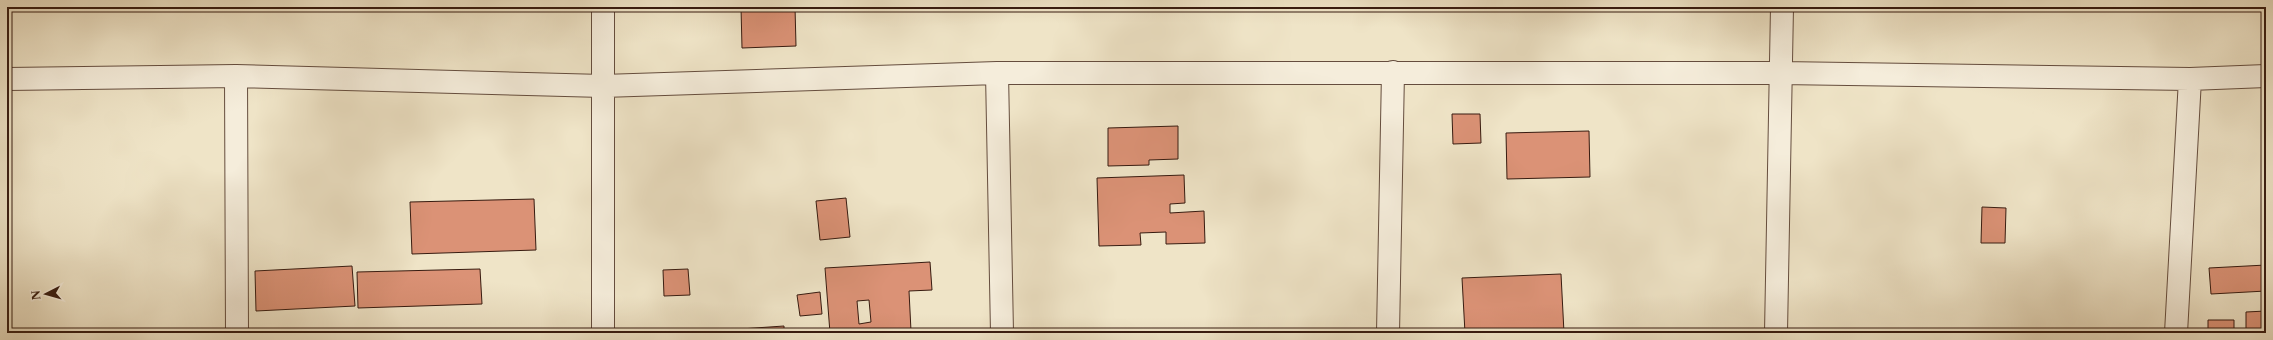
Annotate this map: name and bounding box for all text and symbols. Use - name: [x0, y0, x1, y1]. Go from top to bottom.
- north arrow: [26, 274, 66, 314]
- text: N: [29, 289, 44, 301]

